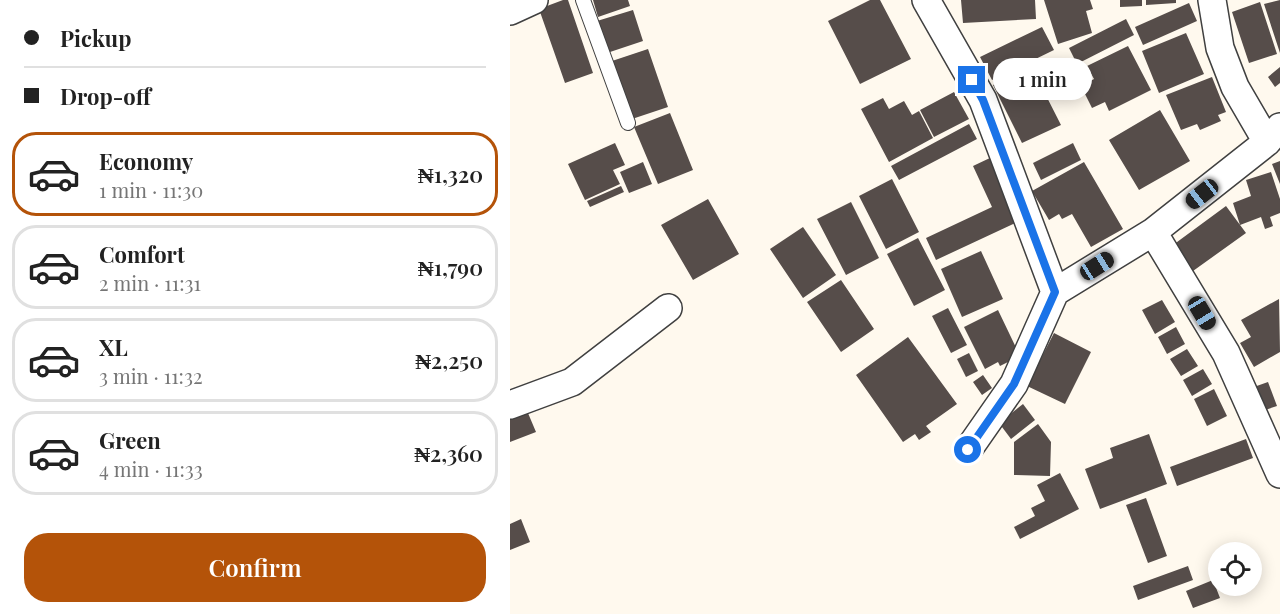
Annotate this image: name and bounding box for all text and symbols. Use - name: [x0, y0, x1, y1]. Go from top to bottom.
- text: Pickup: [60, 23, 131, 53]
- callout: 1 min: [993, 59, 1092, 101]
- text: 1 min: [1018, 65, 1067, 92]
- route end: [958, 66, 985, 93]
- text: Drop-off: [60, 81, 151, 111]
- text: Economy: [99, 146, 193, 176]
- icon: car: [27, 147, 81, 201]
- text: ₦1,320: [418, 159, 483, 189]
- text: 1 min · 11:30: [99, 176, 203, 203]
- car: [1182, 176, 1222, 212]
- text: Comfort: [99, 239, 185, 269]
- icon: car: [27, 240, 81, 294]
- car: [1077, 249, 1117, 283]
- text: ₦1,790: [418, 252, 483, 282]
- text: 2 min · 11:31: [99, 269, 201, 296]
- car: [1185, 293, 1219, 333]
- text: XL: [99, 332, 128, 362]
- icon: car: [27, 333, 81, 387]
- text: ₦2,250: [415, 345, 483, 375]
- text: 3 min · 11:32: [99, 362, 203, 389]
- text: Green: [99, 425, 161, 455]
- icon: car: [27, 426, 81, 480]
- route start: [954, 436, 981, 463]
- text: ₦2,360: [414, 438, 483, 468]
- text: 4 min · 11:33: [99, 455, 203, 482]
- button: Confirm: [24, 533, 486, 602]
- map controls: [1208, 542, 1262, 596]
- button: locate: [1208, 542, 1262, 596]

